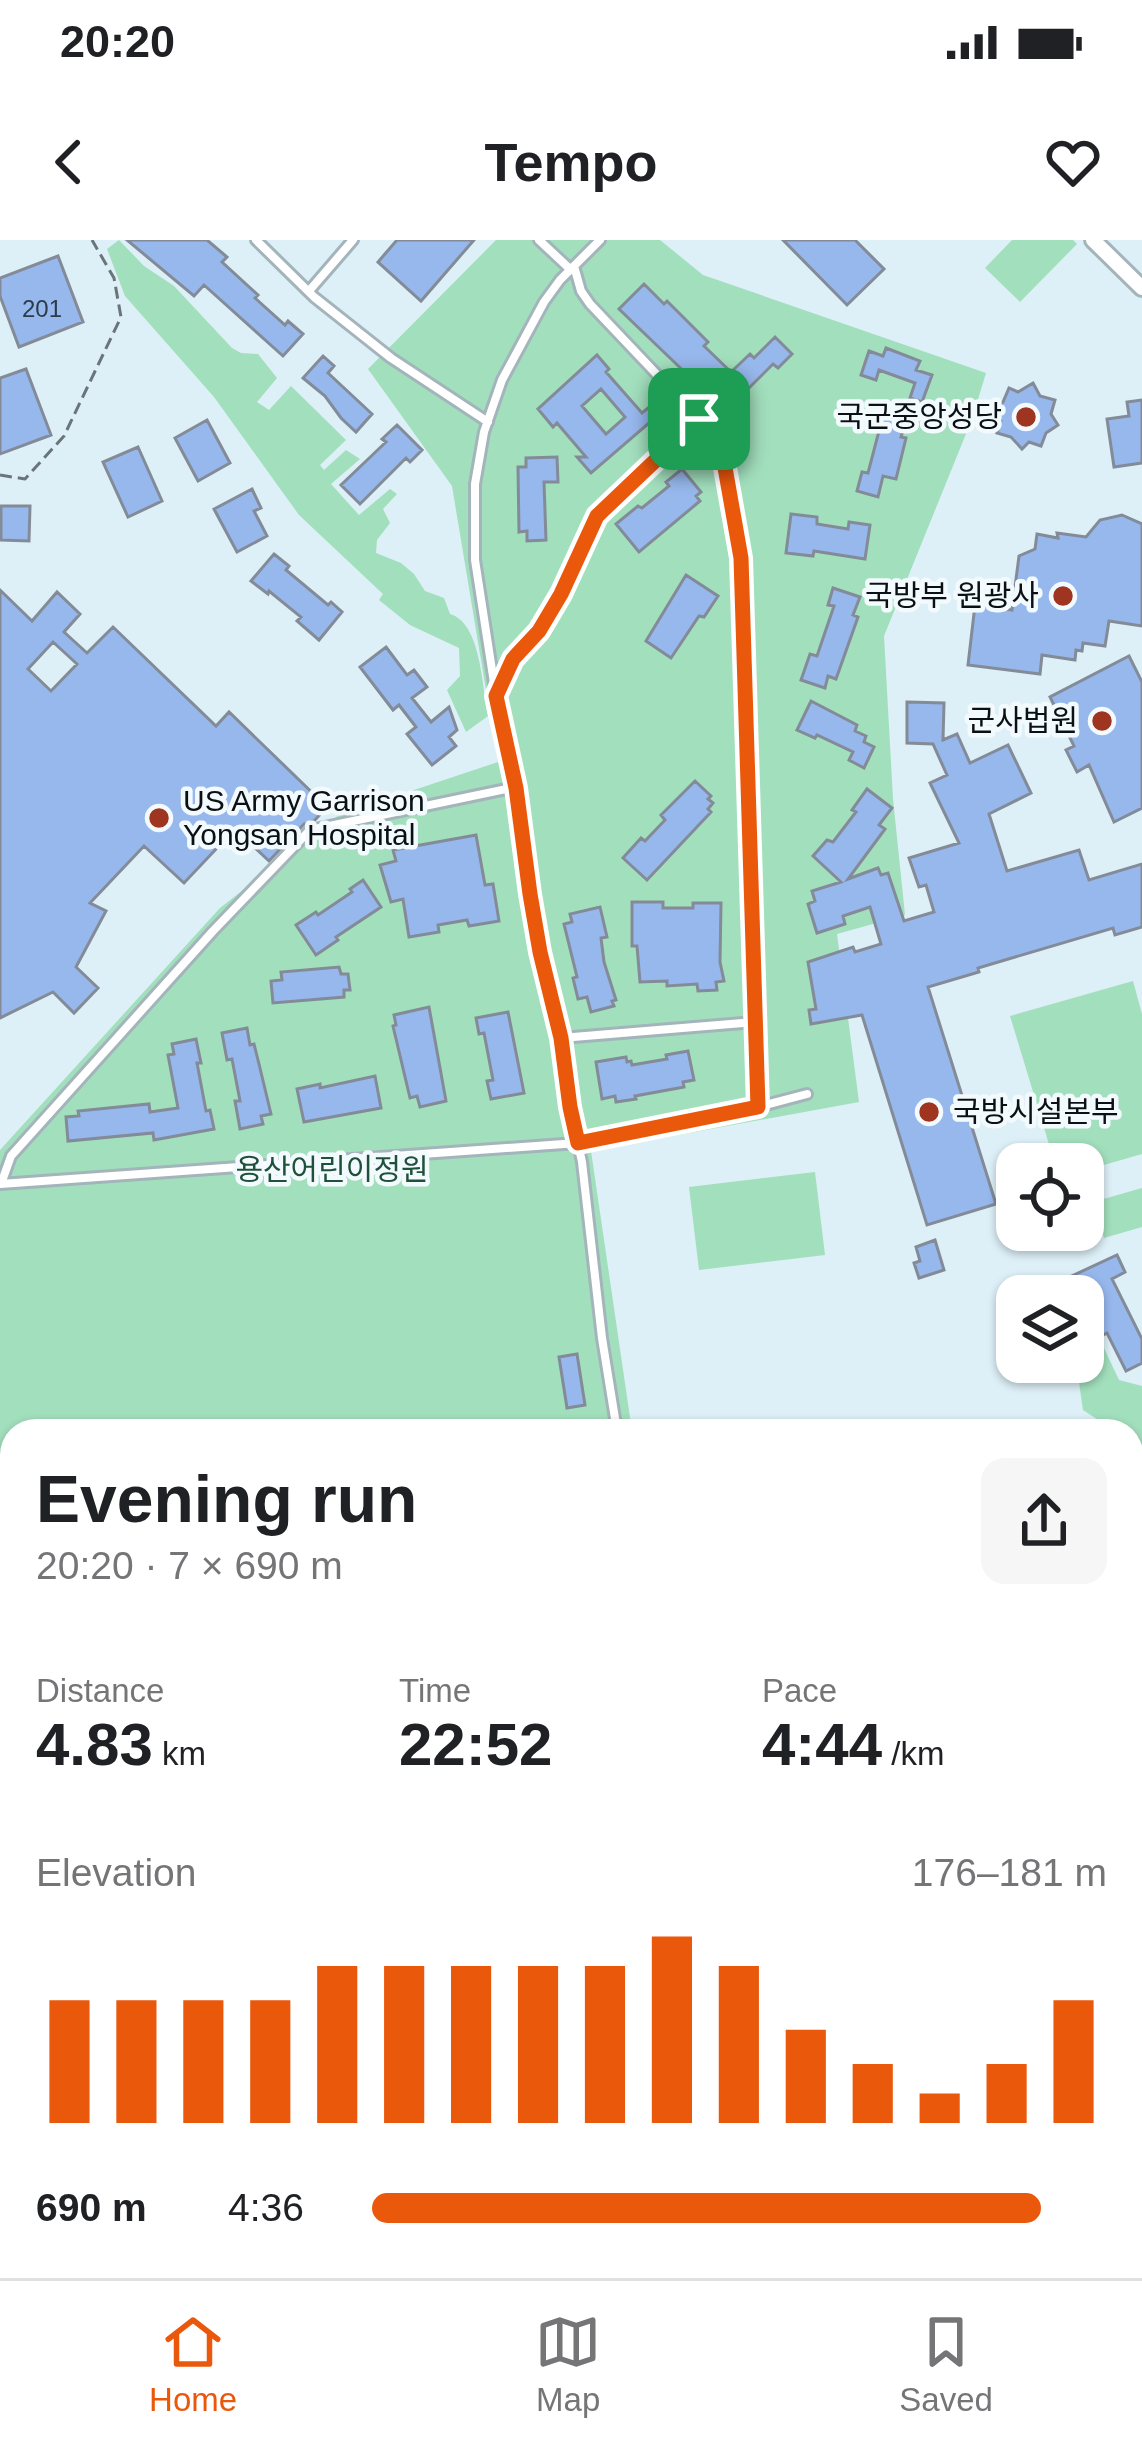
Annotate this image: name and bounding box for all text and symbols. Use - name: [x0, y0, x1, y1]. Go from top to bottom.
- text: 20:20: [60, 16, 175, 67]
- icon: back: [36, 129, 102, 195]
- icon: heart: [1040, 129, 1106, 195]
- text: Tempo: [485, 132, 658, 192]
- house number: 201: [22, 295, 62, 322]
- pin: [648, 368, 750, 470]
- icon: arrive: [666, 386, 732, 452]
- place label: 국군중앙성당: [836, 400, 1002, 433]
- marker: 국군중앙성당: [1013, 404, 1039, 430]
- place label: 국방부 원광사: [865, 579, 1039, 612]
- marker: 국방부 원광사: [1050, 583, 1076, 609]
- place label: 군사법원: [968, 704, 1078, 737]
- marker: 군사법원: [1089, 708, 1115, 734]
- place label: US Army Garrison Yongsan Hospital: [183, 784, 425, 851]
- marker: US Army Garrison Yongsan Hospital: [146, 805, 172, 831]
- place label: 국방시설본부: [953, 1095, 1119, 1128]
- marker: 국방시설본부: [916, 1099, 942, 1125]
- map controls: [996, 1143, 1104, 1383]
- button: locate: [996, 1143, 1104, 1251]
- park label: 용산어린이정원: [235, 1153, 429, 1186]
- button: layers: [996, 1275, 1104, 1383]
- button: share: [981, 1458, 1107, 1584]
- text: Evening run: [36, 1462, 417, 1536]
- text: 20:20 · 7 × 690 m: [36, 1544, 343, 1587]
- text: Distance: [36, 1672, 164, 1709]
- text: Time: [399, 1672, 471, 1709]
- text: Pace: [762, 1672, 837, 1709]
- text: 4.83: [36, 1711, 153, 1778]
- text: 22:52: [399, 1711, 552, 1778]
- text: 4:44: [762, 1711, 882, 1778]
- text: km: [153, 1735, 206, 1772]
- text: /km: [882, 1735, 944, 1772]
- text: Elevation: [36, 1851, 196, 1894]
- text: 176–181 m: [912, 1851, 1107, 1894]
- text: 690 m: [36, 2186, 147, 2229]
- text: 4:36: [228, 2186, 304, 2229]
- tab: Home: [149, 2309, 237, 2419]
- tab: Map: [535, 2309, 601, 2419]
- tab: Saved: [899, 2309, 993, 2419]

